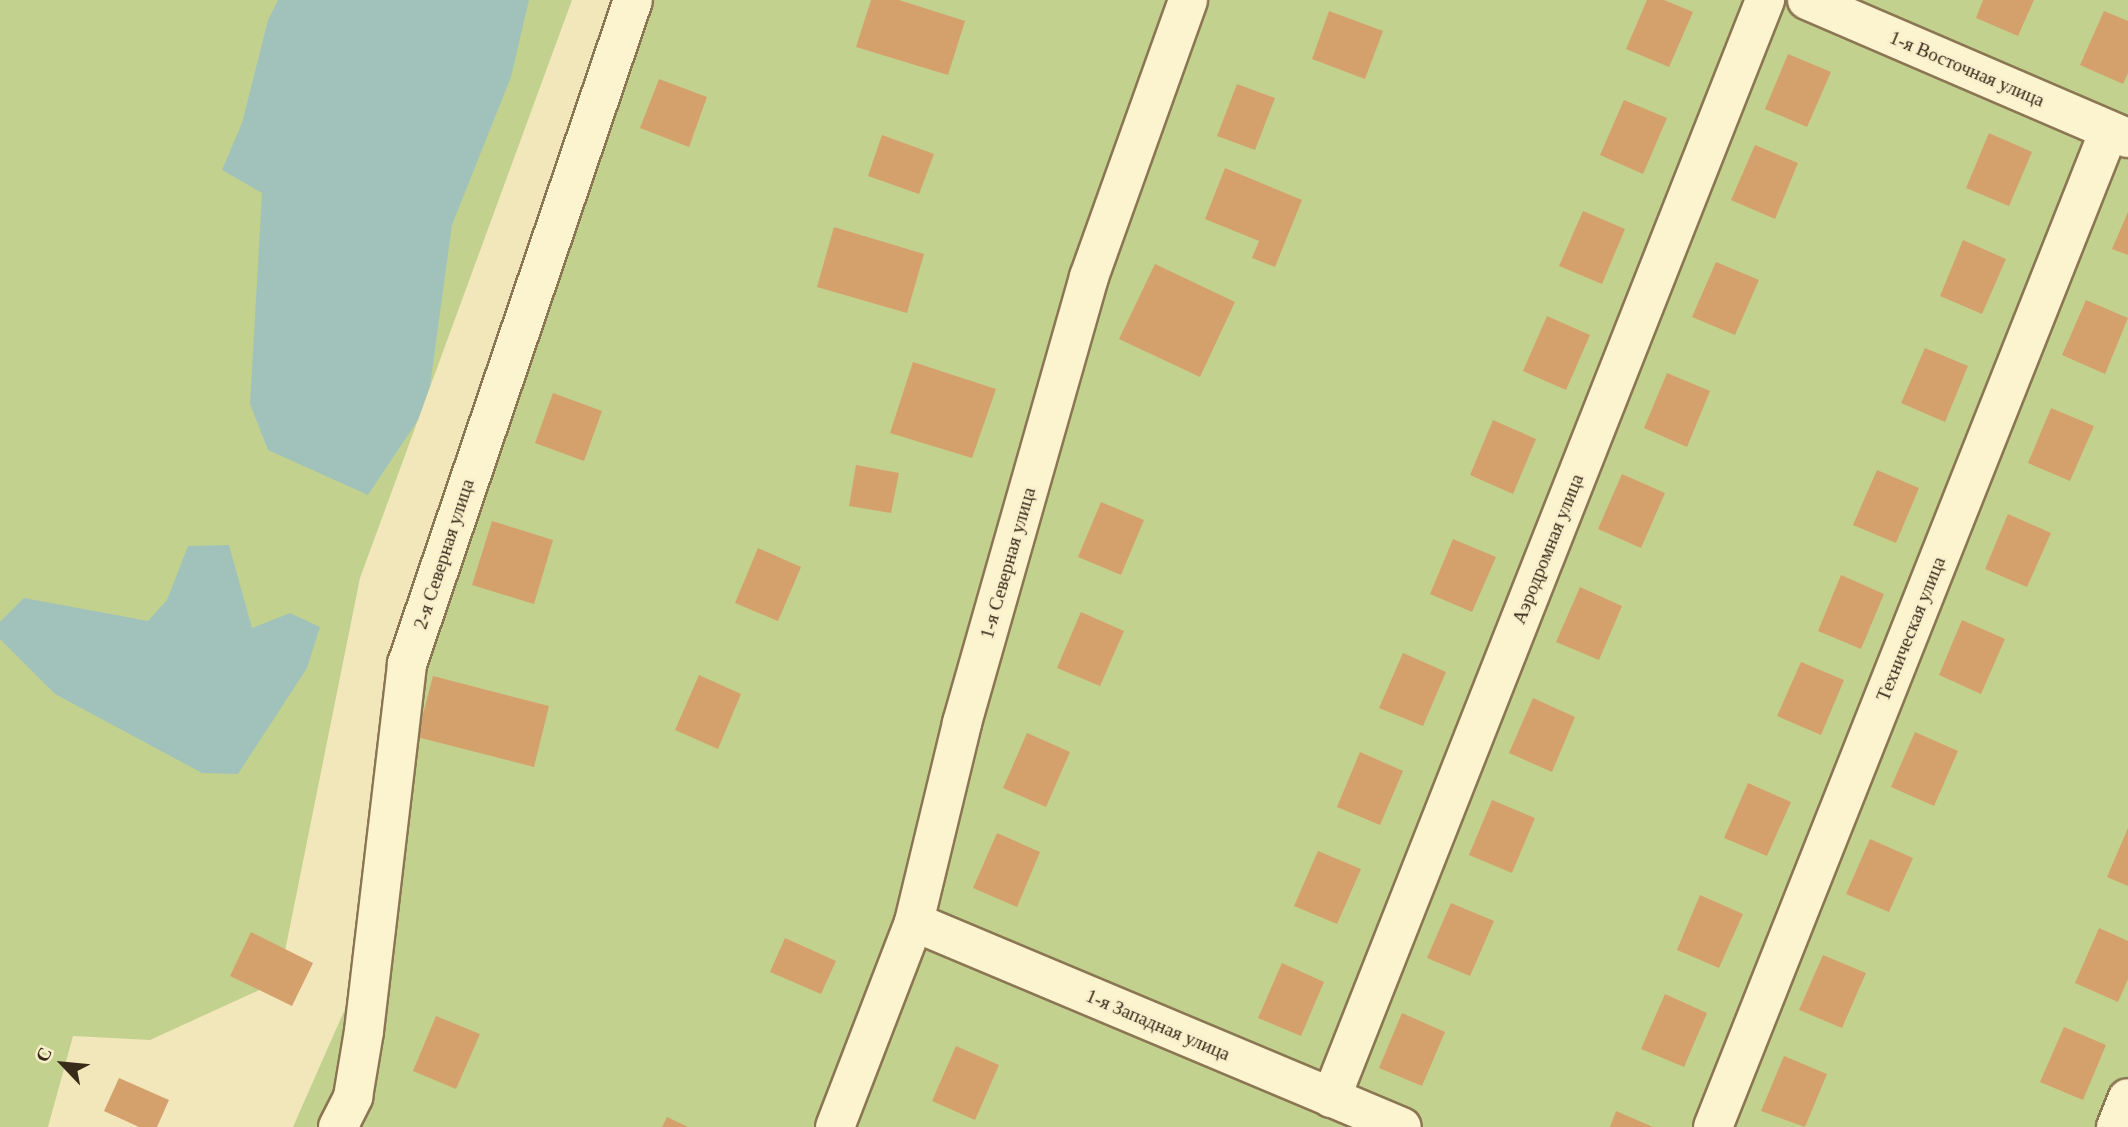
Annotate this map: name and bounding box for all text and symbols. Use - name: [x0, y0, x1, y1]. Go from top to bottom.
- street label: 1-я Восточная улица: [1886, 26, 2048, 112]
- street label: Аэродромная улица: [1508, 471, 1588, 627]
- street label: 2-я Северная улица: [409, 476, 479, 632]
- street label: 1-я Северная улица: [975, 485, 1041, 641]
- street label: Техническая улица: [1872, 554, 1950, 704]
- street label: 1-я Западная улица: [1083, 984, 1233, 1066]
- north arrow: [28, 1029, 98, 1099]
- text: С: [31, 1044, 56, 1065]

